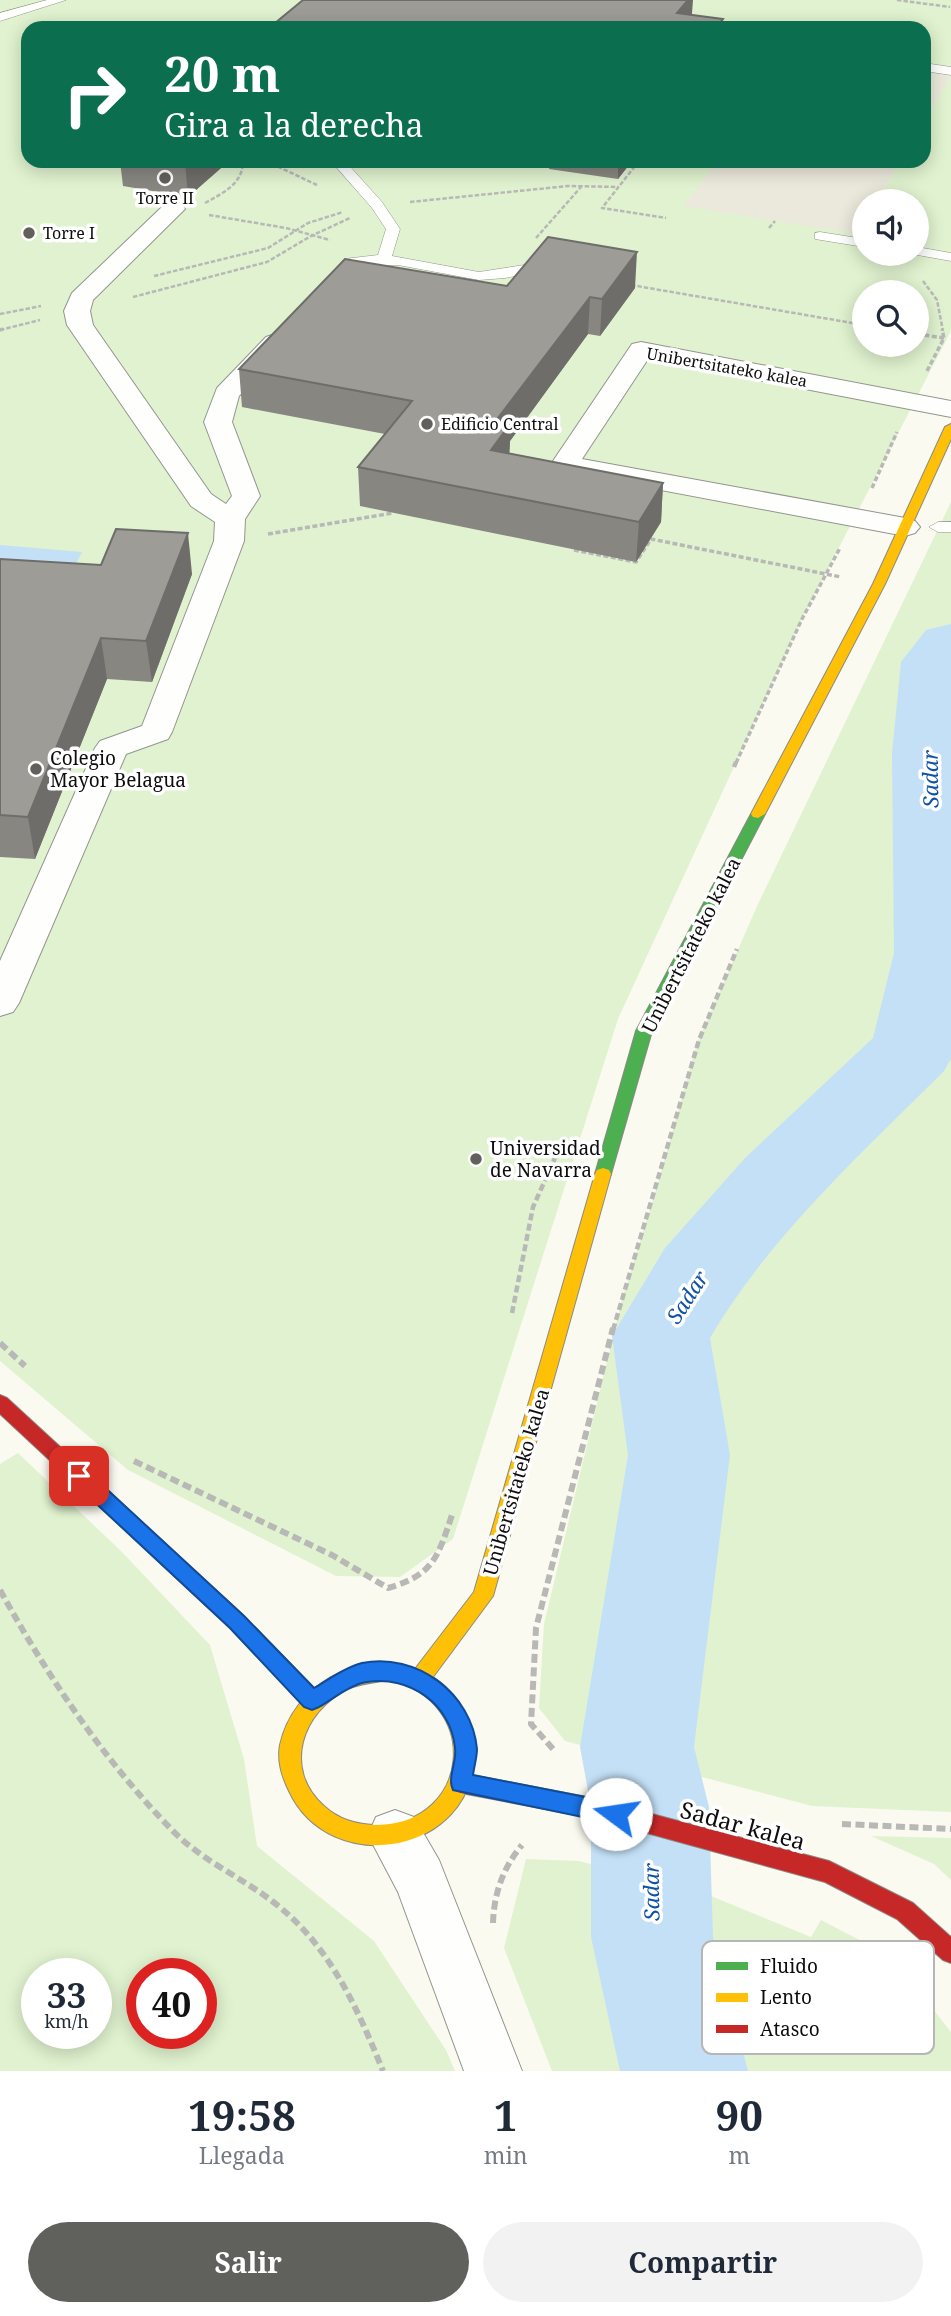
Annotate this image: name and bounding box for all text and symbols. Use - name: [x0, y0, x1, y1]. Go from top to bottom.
- text: 20 m: [164, 40, 280, 106]
- icon: right: [49, 49, 140, 140]
- text: Gira a la derecha: [164, 103, 424, 146]
- marker: Torre II: [157, 170, 173, 186]
- place label: Torre II: [136, 187, 194, 209]
- map controls: [852, 189, 929, 357]
- button: sound: [852, 189, 929, 266]
- place label: Torre I: [43, 222, 95, 244]
- marker: Torre I: [21, 225, 37, 241]
- button: search: [852, 280, 929, 357]
- street label: Unibertsitateko kalea: [645, 342, 809, 392]
- place label: Edificio Central: [441, 413, 558, 435]
- marker: Edificio Central: [419, 416, 435, 432]
- place label: Colegio Mayor Belagua: [50, 745, 186, 793]
- water label: Sadar: [915, 750, 945, 808]
- marker: Colegio Mayor Belagua: [28, 761, 44, 777]
- street label: Unibertsitateko kalea: [635, 853, 747, 1037]
- place label: Universidad de Navarra: [490, 1135, 601, 1183]
- marker: Universidad de Navarra: [468, 1151, 484, 1167]
- water label: Sadar: [660, 1265, 715, 1329]
- street label: Unibertsitateko kalea: [477, 1385, 555, 1579]
- pin: [49, 1446, 109, 1506]
- icon: arrive: [60, 1457, 98, 1495]
- position arrow: [579, 1777, 653, 1851]
- street label: Sadar kalea: [677, 1793, 809, 1857]
- water label: Sadar: [636, 1863, 666, 1921]
- legend: [702, 1941, 934, 2054]
- text: Fluido: [760, 1953, 818, 1979]
- speed limit sign: 40: [126, 1958, 217, 2049]
- text: 33: [47, 1971, 86, 2018]
- text: Lento: [760, 1984, 812, 2010]
- text: km/h: [44, 2009, 89, 2033]
- text: Atasco: [760, 2016, 820, 2042]
- text: 19:58: [188, 2086, 296, 2143]
- text: 1: [494, 2086, 517, 2143]
- text: 90: [716, 2086, 763, 2143]
- text: Llegada: [199, 2139, 285, 2171]
- text: min: [484, 2139, 528, 2171]
- text: m: [728, 2139, 750, 2171]
- button: Salir: [28, 2222, 469, 2302]
- button: Compartir: [483, 2222, 923, 2302]

